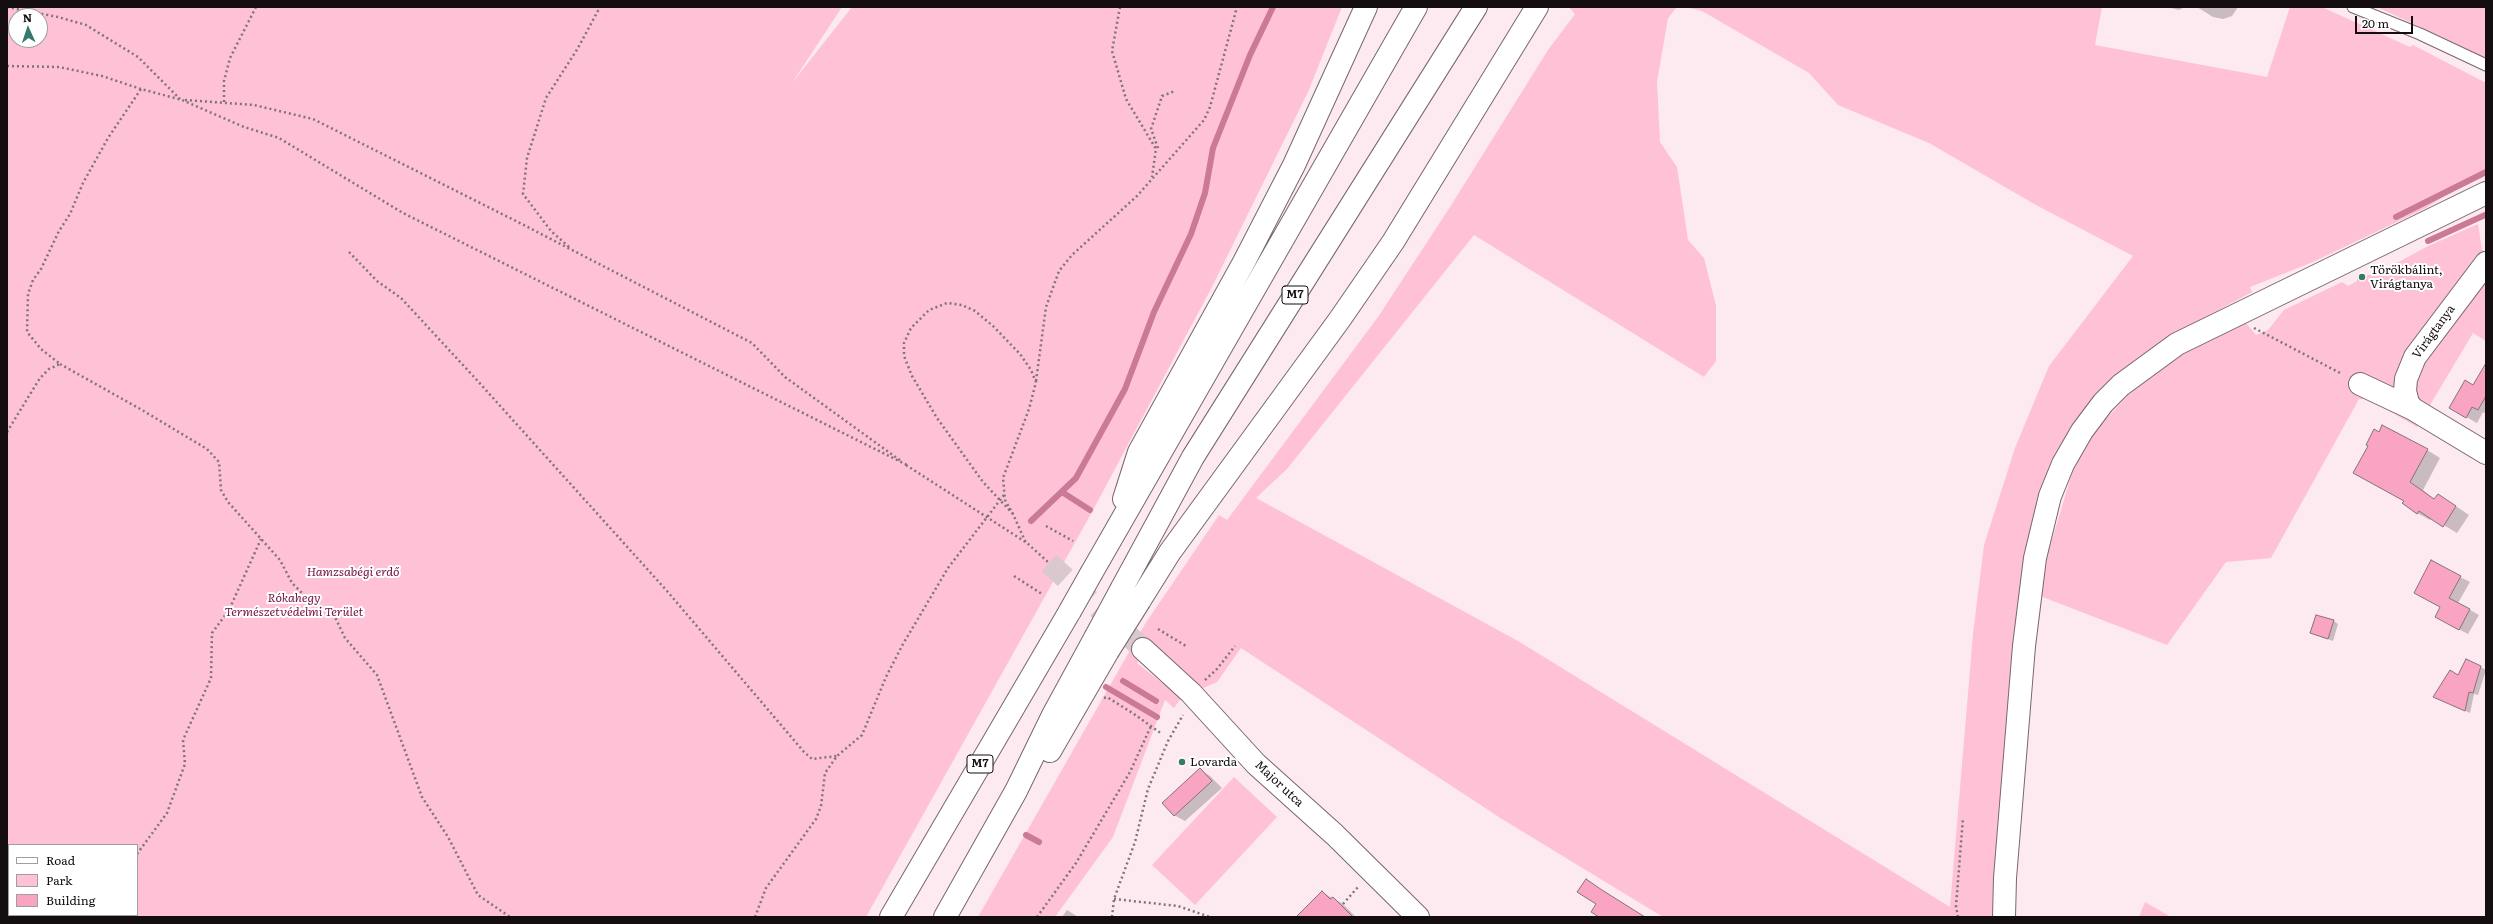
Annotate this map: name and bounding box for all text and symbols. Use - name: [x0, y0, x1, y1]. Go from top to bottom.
- north arrow: [8, 8, 48, 48]
- scale bar: [2357, 8, 2415, 34]
- text: N: [22, 9, 32, 25]
- text: 20 m: [2362, 14, 2389, 32]
- place label: Törökbálint, Virágtanya: [2370, 263, 2443, 291]
- marker: Törökbálint, Virágtanya: [2357, 272, 2367, 282]
- road number: M7: [1282, 286, 1308, 304]
- street label: Virágtanya: [2410, 302, 2458, 362]
- park label: Hamzsabégi erdő: [307, 565, 399, 579]
- park label: Rókahegy Természetvédelmi Terület: [225, 591, 363, 619]
- road number: M7: [967, 755, 993, 773]
- place label: Lovarda: [1190, 755, 1237, 769]
- marker: Lovarda: [1177, 757, 1187, 767]
- street label: Major utca: [1252, 758, 1306, 810]
- legend: [8, 844, 138, 916]
- text: Road: [46, 851, 75, 869]
- text: Park: [46, 871, 72, 889]
- text: Building: [46, 891, 95, 909]

